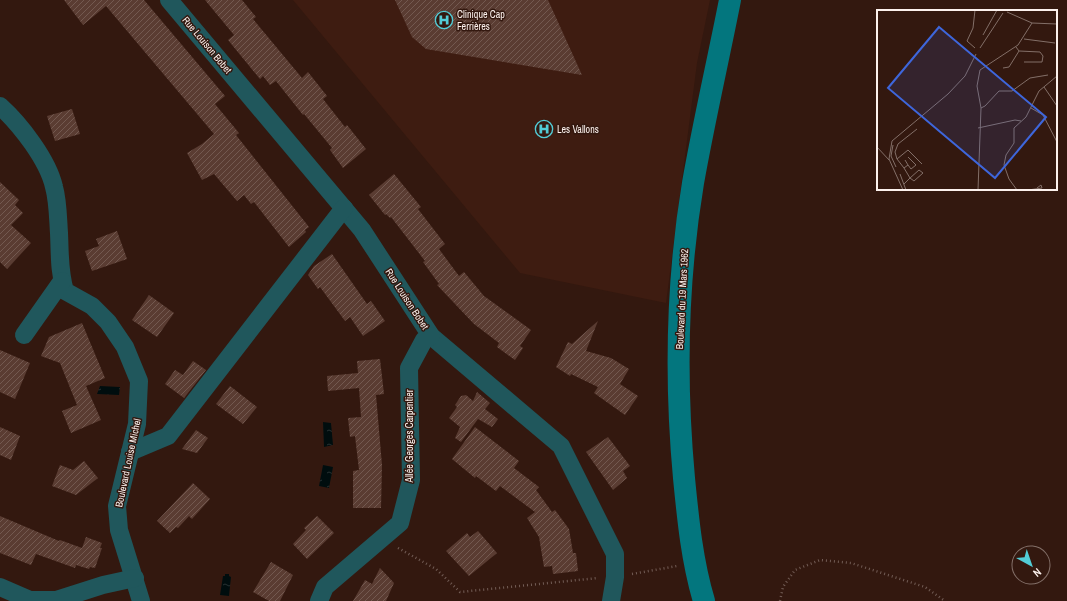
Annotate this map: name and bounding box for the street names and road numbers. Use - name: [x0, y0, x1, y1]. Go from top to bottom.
- street label: Rue Louison Bobet: [179, 14, 235, 77]
- street label: Boulevard du 19 Mars 1962: [673, 248, 691, 350]
- street label: Rue Louison Bobet: [382, 266, 432, 333]
- street label: Allée Georges Carpentier: [403, 389, 416, 483]
- street label: Boulevard Louise Michel: [112, 417, 144, 508]

